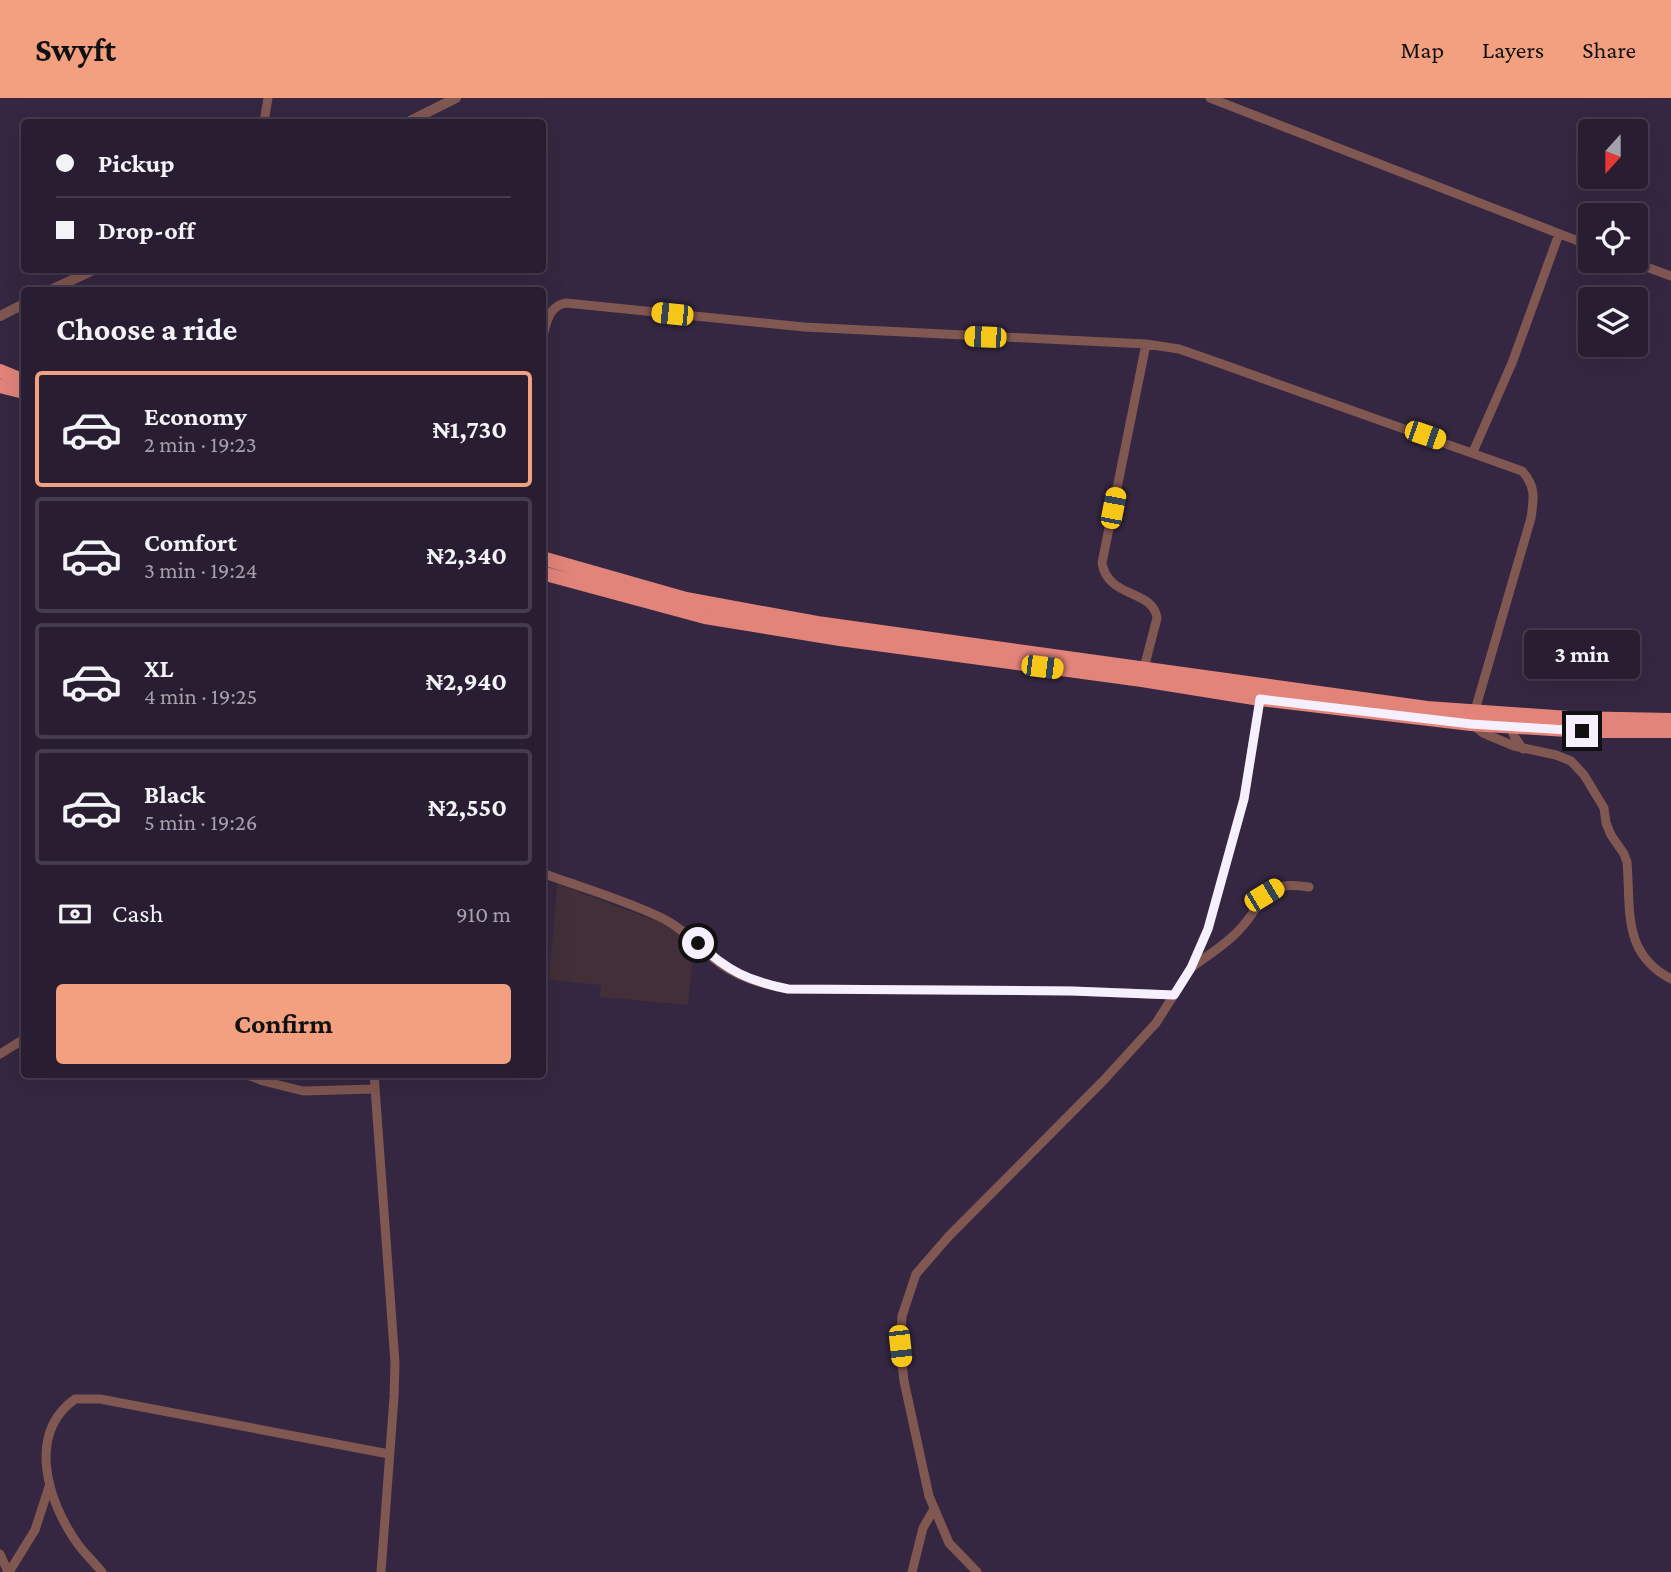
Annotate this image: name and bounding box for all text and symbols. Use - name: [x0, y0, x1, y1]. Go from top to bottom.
- text: Swyft: [35, 31, 116, 68]
- text: Map: [1400, 36, 1444, 63]
- text: Layers: [1482, 36, 1544, 63]
- text: Share: [1582, 36, 1636, 63]
- north arrow: [1578, 119, 1648, 189]
- map controls: [1578, 119, 1648, 357]
- text: Pickup: [98, 149, 175, 178]
- button: locate: [1578, 203, 1648, 273]
- text: Drop-off: [98, 216, 195, 245]
- button: layers: [1578, 287, 1648, 357]
- car: [651, 301, 694, 327]
- text: Choose a ride: [56, 311, 237, 347]
- car: [964, 326, 1007, 348]
- icon: car: [60, 398, 123, 461]
- text: Economy: [144, 402, 247, 431]
- text: ₦1,730: [432, 415, 507, 444]
- car: [1402, 418, 1449, 452]
- text: 2 min · 19:23: [144, 431, 257, 457]
- car: [1099, 485, 1128, 531]
- icon: car: [60, 524, 123, 587]
- text: Comfort: [144, 528, 237, 557]
- text: ₦2,340: [426, 541, 507, 570]
- text: 3 min · 19:24: [144, 557, 258, 583]
- callout: 3 min: [1524, 630, 1640, 678]
- text: 3 min: [1554, 641, 1610, 667]
- icon: car: [60, 650, 123, 713]
- text: XL: [144, 654, 173, 683]
- car: [1020, 654, 1065, 680]
- text: ₦2,940: [425, 667, 507, 696]
- text: 4 min · 19:25: [144, 683, 257, 709]
- route end: [1566, 715, 1598, 747]
- icon: car: [60, 776, 123, 839]
- text: Black: [144, 780, 205, 809]
- text: ₦2,550: [428, 793, 507, 822]
- text: 5 min · 19:26: [144, 809, 257, 835]
- car: [1241, 875, 1288, 915]
- icon: cash: [56, 895, 94, 933]
- text: Cash: [112, 899, 163, 928]
- text: 910 m: [456, 901, 511, 927]
- route start: [682, 927, 714, 959]
- button: Confirm: [56, 984, 511, 1064]
- car: [888, 1324, 913, 1368]

